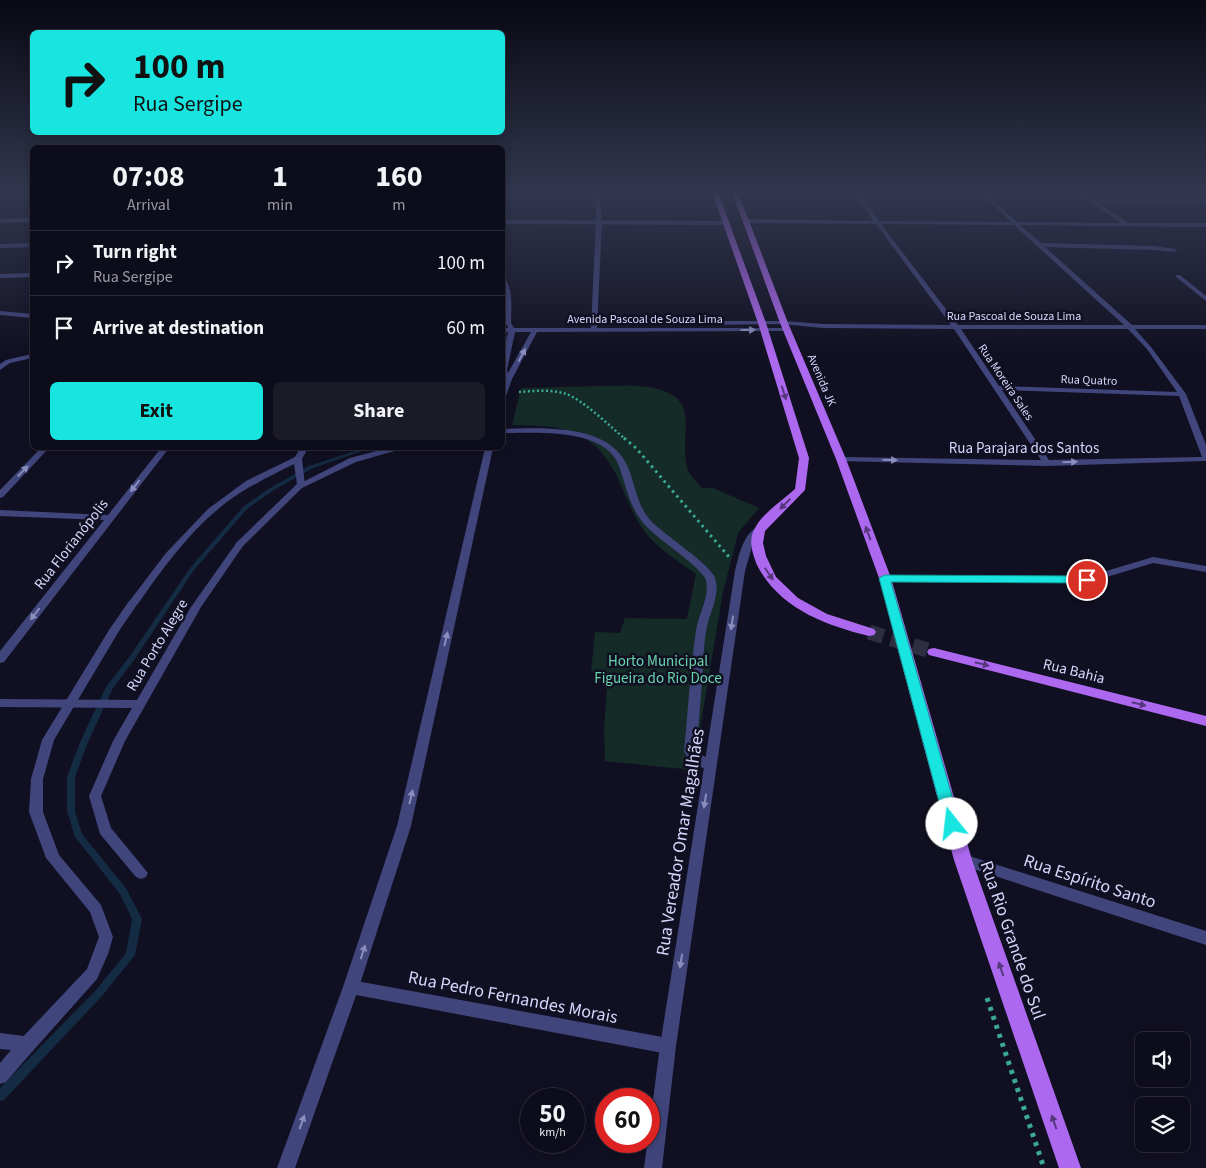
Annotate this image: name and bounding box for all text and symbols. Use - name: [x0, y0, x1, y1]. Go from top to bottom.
- text: 100 m: [133, 42, 225, 92]
- icon: right: [50, 50, 115, 115]
- text: Rua Sergipe: [133, 88, 243, 120]
- text: 07:08: [112, 155, 185, 198]
- text: 1: [272, 155, 288, 198]
- text: 160: [375, 155, 423, 198]
- text: Arrival: [127, 194, 170, 216]
- text: min: [267, 194, 293, 216]
- text: m: [392, 194, 406, 216]
- text: Turn right: [93, 239, 177, 266]
- icon: right: [50, 249, 78, 277]
- text: 100 m: [437, 250, 485, 277]
- text: Rua Sergipe: [93, 266, 173, 288]
- street label: Rua Pascoal de Souza Lima: [947, 308, 1081, 325]
- street label: Avenida Pascoal de Souza Lima: [567, 311, 723, 328]
- icon: arrive: [50, 314, 78, 342]
- text: Arrive at destination: [93, 315, 264, 342]
- text: 60 m: [447, 315, 485, 342]
- one-way arrow: [740, 326, 756, 334]
- street label: Rua Moreira Sales: [974, 341, 1037, 424]
- one-way arrow: [518, 348, 526, 362]
- street label: Avenida JK: [803, 351, 840, 409]
- street label: Rua Quatro: [1060, 371, 1118, 390]
- button: Exit: [50, 382, 263, 440]
- button: Share: [273, 382, 485, 440]
- one-way arrow: [781, 386, 788, 401]
- street label: Rua Parajara dos Santos: [949, 438, 1099, 459]
- one-way arrow: [882, 456, 898, 464]
- one-way arrow: [1062, 458, 1078, 466]
- one-way arrow: [17, 466, 29, 478]
- one-way arrow: [130, 479, 141, 492]
- street label: Rua Florianópolis: [29, 495, 113, 594]
- one-way arrow: [779, 498, 791, 510]
- one-way arrow: [864, 525, 871, 540]
- pin: [1066, 559, 1108, 601]
- icon: arrive: [1073, 566, 1101, 594]
- one-way arrow: [764, 567, 774, 581]
- street label: Rua Porto Alegre: [122, 595, 193, 695]
- one-way arrow: [30, 607, 41, 620]
- one-way arrow: [728, 615, 736, 631]
- one-way arrow: [442, 631, 450, 646]
- park label: Horto Municipal Figueira do Rio Doce: [594, 651, 722, 689]
- street label: Rua Bahia: [1041, 654, 1107, 689]
- one-way arrow: [974, 660, 989, 668]
- one-way arrow: [1131, 700, 1147, 708]
- street label: Rua Vereador Omar Magalhães: [650, 727, 711, 958]
- one-way arrow: [407, 790, 415, 805]
- one-way arrow: [701, 793, 709, 809]
- position arrow: [925, 797, 977, 849]
- street label: Rua Espírito Santo: [1020, 848, 1159, 915]
- street label: Rua Rio Grande do Sul: [974, 857, 1051, 1023]
- one-way arrow: [359, 945, 367, 960]
- one-way arrow: [676, 954, 684, 970]
- one-way arrow: [996, 961, 1004, 976]
- street label: Rua Pedro Fernandes Morais: [406, 965, 620, 1030]
- map controls: [1135, 1032, 1190, 1152]
- button: sound: [1135, 1032, 1190, 1087]
- speed limit sign: 60: [595, 1088, 660, 1153]
- text: 50: [539, 1096, 566, 1132]
- button: layers: [1135, 1097, 1190, 1152]
- one-way arrow: [298, 1114, 306, 1129]
- one-way arrow: [1050, 1114, 1058, 1129]
- text: km/h: [539, 1124, 566, 1141]

